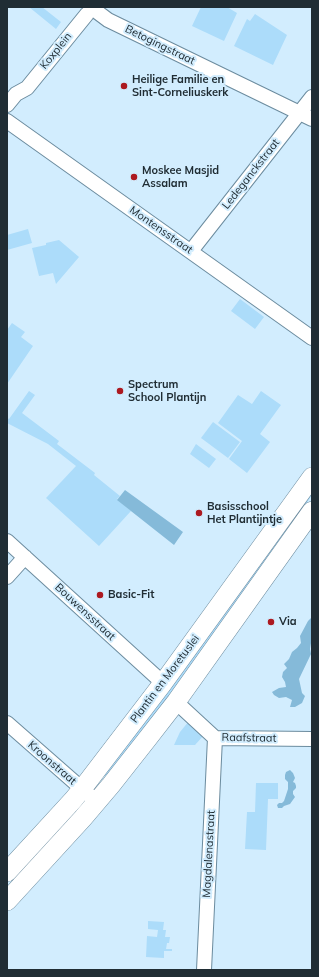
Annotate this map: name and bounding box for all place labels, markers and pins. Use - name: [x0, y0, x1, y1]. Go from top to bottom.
- place label: Heilige Familie en Sint-Corneliuskerk: [132, 73, 228, 99]
- marker: Heilige Familie en Sint-Corneliuskerk: [119, 81, 129, 91]
- place label: Moskee Masjid Assalam: [142, 164, 219, 190]
- marker: Moskee Masjid Assalam: [129, 172, 139, 182]
- place label: Spectrum School Plantijn: [128, 378, 206, 404]
- marker: Spectrum School Plantijn: [115, 386, 125, 396]
- place label: Basisschool Het Plantijntje: [207, 500, 282, 526]
- marker: Basisschool Het Plantijntje: [194, 508, 204, 518]
- place label: Basic-Fit: [108, 588, 154, 602]
- marker: Basic-Fit: [95, 590, 105, 600]
- place label: Via: [279, 615, 297, 629]
- marker: Via: [266, 617, 276, 627]

